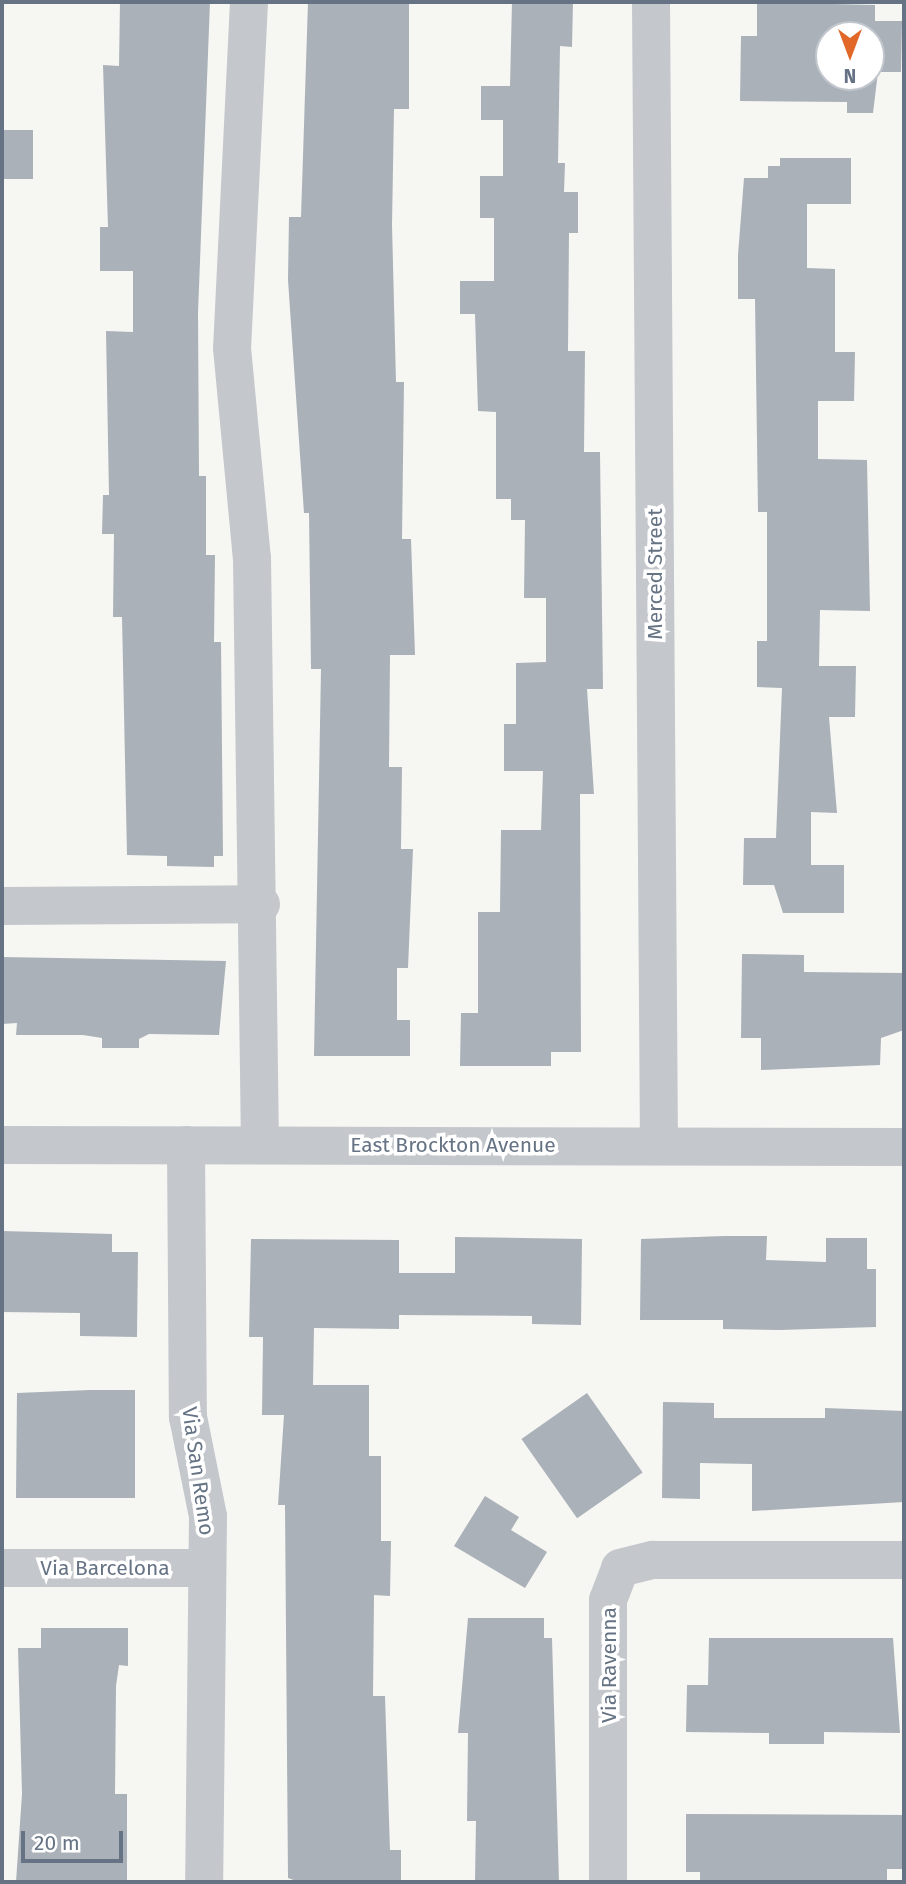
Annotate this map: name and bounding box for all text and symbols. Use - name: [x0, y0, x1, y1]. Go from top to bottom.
- north arrow: [815, 21, 885, 91]
- text: N: [844, 64, 856, 87]
- street label: Merced Street: [642, 508, 668, 640]
- street label: East Brockton Avenue: [350, 1132, 556, 1158]
- street label: Via San Remo: [177, 1405, 219, 1537]
- street label: Via Barcelona: [40, 1555, 170, 1581]
- street label: Via Ravenna: [596, 1607, 622, 1723]
- scale bar: [24, 1818, 126, 1862]
- text: 20 m: [34, 1830, 80, 1856]

